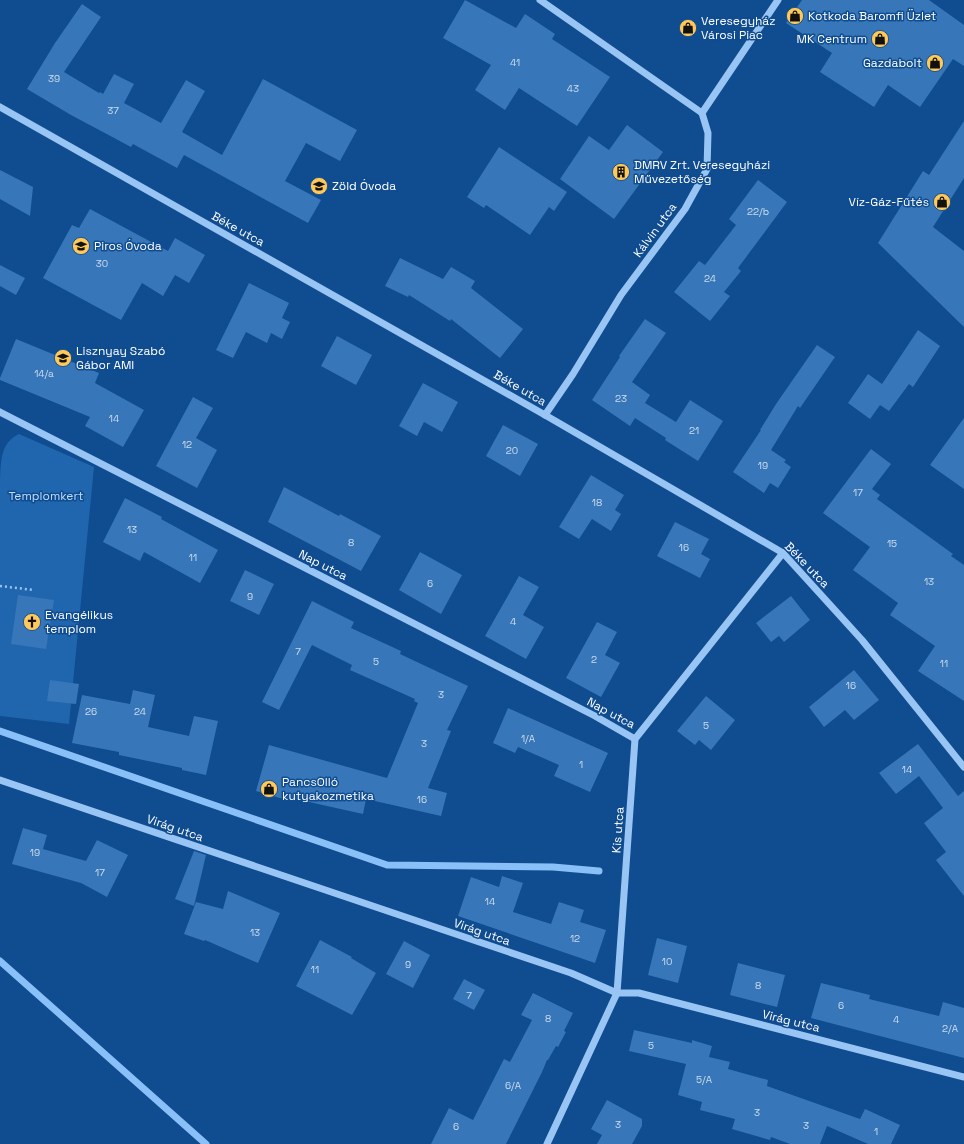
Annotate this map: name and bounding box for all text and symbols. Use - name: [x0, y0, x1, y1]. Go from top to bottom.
- shop icon: Kotkoda Baromfi Üzlet: [785, 6, 805, 26]
- place label: Kotkoda Baromfi Üzlet: [808, 8, 936, 24]
- place label: Veresegyház Városi Piac: [701, 13, 775, 43]
- shop icon: Veresegyház Városi Piac: [678, 18, 698, 38]
- shop icon: MK Centrum: [870, 29, 890, 49]
- place label: MK Centrum: [797, 31, 867, 47]
- shop icon: Gazdabolt: [925, 53, 945, 73]
- place label: Gazdabolt: [863, 55, 922, 71]
- house number: 41: [510, 56, 520, 69]
- house number: 39: [48, 72, 60, 85]
- house number: 43: [567, 82, 579, 95]
- house number: 37: [107, 104, 119, 117]
- place label: DMRV Zrt. Veresegyházi Művezetőség: [634, 157, 770, 187]
- building icon: DMRV Zrt. Veresegyházi Művezetőség: [611, 162, 631, 182]
- school or university icon: Zöld Óvoda: [309, 176, 329, 196]
- place label: Zöld Óvoda: [332, 178, 396, 194]
- shop icon: Víz-Gáz-Fűtés: [932, 192, 952, 212]
- place label: Víz-Gáz-Fűtés: [848, 194, 929, 210]
- street label: Kálvin utca: [630, 199, 680, 260]
- house number: 22/b: [747, 205, 769, 218]
- street label: Béke utca: [209, 208, 267, 250]
- school or university icon: Piros Óvoda: [71, 236, 91, 256]
- place label: Piros Óvoda: [94, 238, 162, 254]
- house number: 30: [96, 257, 108, 270]
- house number: 24: [704, 272, 716, 285]
- place label: Lisznyay Szabó Gábor AMI: [76, 343, 165, 373]
- school or university icon: Lisznyay Szabó Gábor AMI: [53, 348, 73, 368]
- house number: 14/a: [34, 367, 54, 380]
- street label: Béke utca: [491, 367, 549, 409]
- house number: 23: [615, 392, 627, 405]
- house number: 14: [109, 412, 119, 425]
- house number: 21: [689, 424, 699, 437]
- house number: 12: [182, 438, 192, 451]
- house number: 20: [506, 444, 518, 457]
- house number: 19: [758, 459, 768, 472]
- house number: 17: [853, 486, 863, 499]
- park label: Templomkert: [9, 488, 83, 504]
- house number: 18: [592, 496, 602, 509]
- house number: 13: [127, 523, 137, 536]
- house number: 8: [348, 536, 354, 549]
- house number: 15: [887, 537, 897, 550]
- street label: Béke utca: [781, 539, 833, 592]
- house number: 16: [679, 541, 689, 554]
- street label: Nap utca: [296, 546, 350, 584]
- house number: 11: [189, 551, 197, 564]
- house number: 13: [924, 575, 934, 588]
- house number: 6: [427, 577, 433, 590]
- house number: 9: [247, 590, 253, 603]
- place label: Evangélikus templom: [45, 607, 113, 637]
- church icon: Evangélikus templom: [22, 612, 42, 632]
- house number: 4: [510, 615, 516, 628]
- house number: 7: [295, 645, 301, 658]
- house number: 2: [591, 653, 597, 666]
- house number: 5: [373, 655, 379, 668]
- house number: 11: [940, 657, 948, 670]
- house number: 16: [846, 679, 856, 692]
- house number: 3: [438, 688, 444, 701]
- street label: Nap utca: [584, 694, 638, 732]
- house number: 26: [85, 705, 97, 718]
- house number: 24: [134, 705, 146, 718]
- house number: 5: [703, 719, 709, 732]
- house number: 1/A: [521, 732, 536, 745]
- house number: 3: [421, 737, 427, 750]
- house number: 1: [579, 758, 583, 771]
- house number: 14: [902, 763, 912, 776]
- place label: PancsOlló kutyakozmetika: [282, 774, 374, 804]
- shop icon: PancsOlló kutyakozmetika: [259, 779, 279, 799]
- house number: 16: [417, 793, 427, 806]
- street label: Kis utca: [608, 806, 628, 854]
- street label: Virág utca: [145, 811, 206, 845]
- house number: 19: [30, 846, 40, 859]
- house number: 17: [95, 866, 105, 879]
- house number: 14: [485, 895, 495, 908]
- street label: Virág utca: [452, 915, 513, 949]
- house number: 13: [250, 926, 260, 939]
- house number: 12: [570, 932, 580, 945]
- house number: 10: [662, 955, 672, 968]
- house number: 9: [405, 958, 411, 971]
- house number: 11: [311, 963, 319, 976]
- house number: 8: [755, 979, 761, 992]
- house number: 7: [466, 989, 472, 1002]
- house number: 6: [838, 999, 844, 1012]
- street label: Virág utca: [760, 1006, 822, 1036]
- house number: 8: [545, 1012, 551, 1025]
- house number: 4: [893, 1013, 899, 1026]
- house number: 2/A: [942, 1022, 959, 1035]
- house number: 5: [648, 1039, 654, 1052]
- house number: 5/A: [696, 1073, 713, 1086]
- house number: 6/A: [505, 1079, 522, 1092]
- house number: 3: [754, 1106, 760, 1119]
- house number: 3: [615, 1118, 621, 1131]
- house number: 3: [803, 1119, 809, 1132]
- house number: 6: [453, 1120, 459, 1133]
- house number: 1: [874, 1125, 878, 1138]

